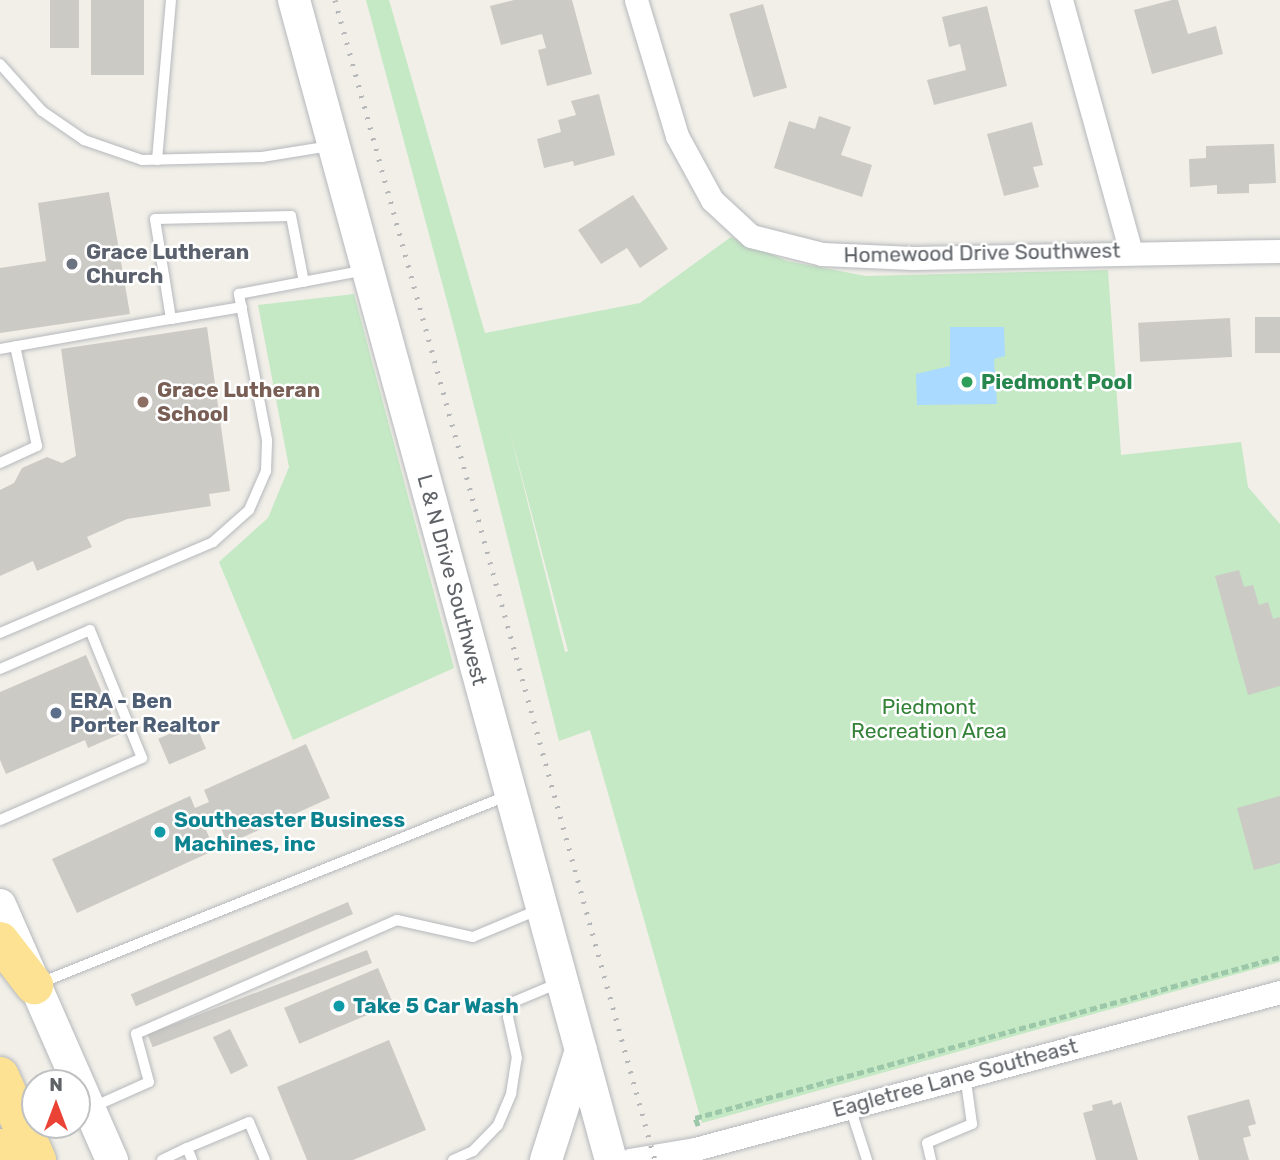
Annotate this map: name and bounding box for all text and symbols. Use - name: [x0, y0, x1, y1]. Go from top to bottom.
- street label: Homewood Drive Southwest: [843, 238, 1121, 268]
- place label: Grace Lutheran Church: [86, 239, 249, 289]
- marker: Grace Lutheran Church: [64, 256, 80, 272]
- place label: Piedmont Pool: [981, 369, 1132, 395]
- marker: Piedmont Pool: [959, 374, 975, 390]
- place label: Grace Lutheran School: [157, 377, 320, 427]
- marker: Grace Lutheran School: [135, 394, 151, 410]
- street label: L & N Drive Southwest: [412, 471, 492, 689]
- place label: ERA - Ben Porter Realtor: [70, 688, 220, 738]
- park label: Piedmont Recreation Area: [851, 694, 1007, 744]
- marker: ERA - Ben Porter Realtor: [48, 705, 64, 721]
- place label: Southeaster Business Machines, inc: [174, 807, 405, 857]
- marker: Southeaster Business Machines, inc: [152, 824, 168, 840]
- place label: Take 5 Car Wash: [353, 993, 519, 1019]
- marker: Take 5 Car Wash: [331, 998, 347, 1014]
- street label: Eagletree Lane Southeast: [830, 1033, 1080, 1123]
- north arrow: [21, 1069, 91, 1139]
- text: N: [49, 1073, 63, 1096]

